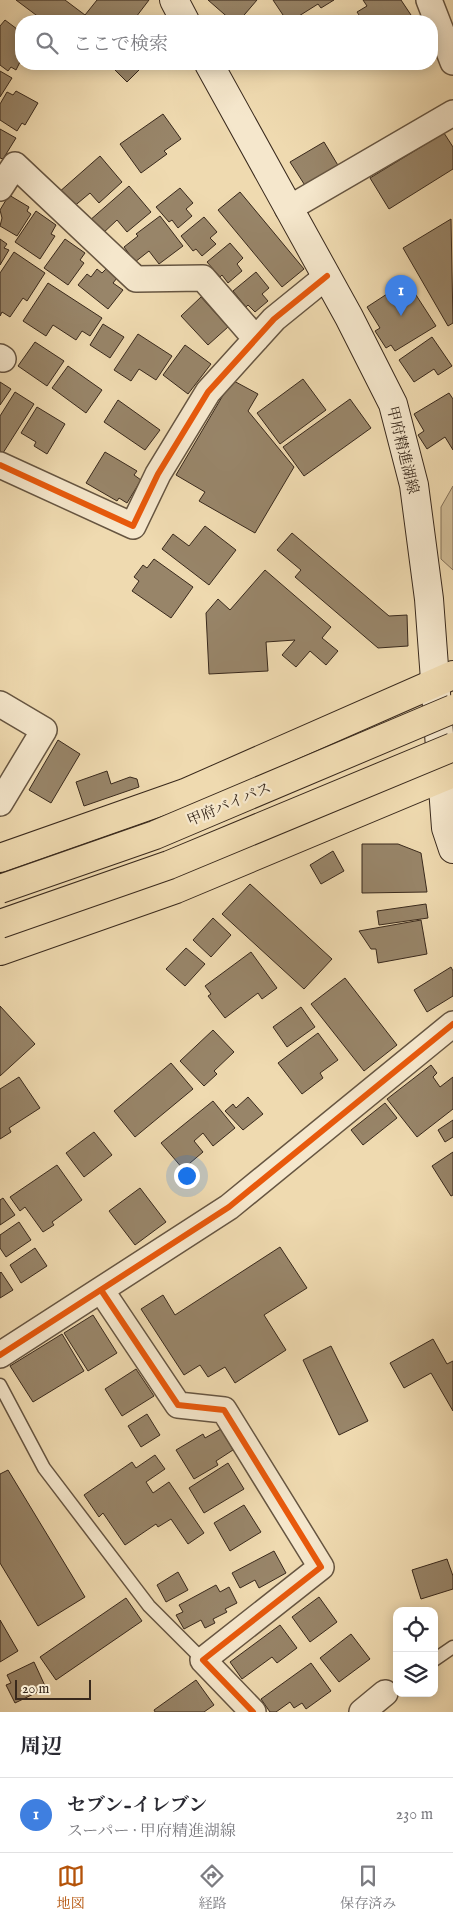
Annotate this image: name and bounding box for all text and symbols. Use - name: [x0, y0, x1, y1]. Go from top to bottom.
- search box: [15, 15, 438, 70]
- icon: search: [33, 29, 61, 57]
- text: ここで検索: [73, 33, 168, 57]
- pin: 1: [385, 275, 417, 316]
- street label: 甲府精進湖線: [382, 404, 423, 496]
- street label: 甲府バイパス: [184, 778, 274, 831]
- your location: [174, 1163, 200, 1189]
- map controls: [393, 1607, 438, 1697]
- button: locate: [393, 1607, 438, 1652]
- button: layers: [393, 1652, 438, 1697]
- scale bar: [15, 1677, 91, 1700]
- text: 20 m: [22, 1680, 49, 1698]
- text: 周辺: [20, 1734, 62, 1761]
- text: セブン-イレブン: [67, 1794, 207, 1818]
- text: 1: [33, 1805, 39, 1825]
- text: 230 m: [396, 1805, 433, 1825]
- text: スーパー · 甲府精進湖線: [67, 1822, 236, 1842]
- tab: 地図: [57, 1862, 85, 1913]
- tab: 経路: [198, 1862, 226, 1913]
- tab: 保存済み: [340, 1862, 396, 1913]

